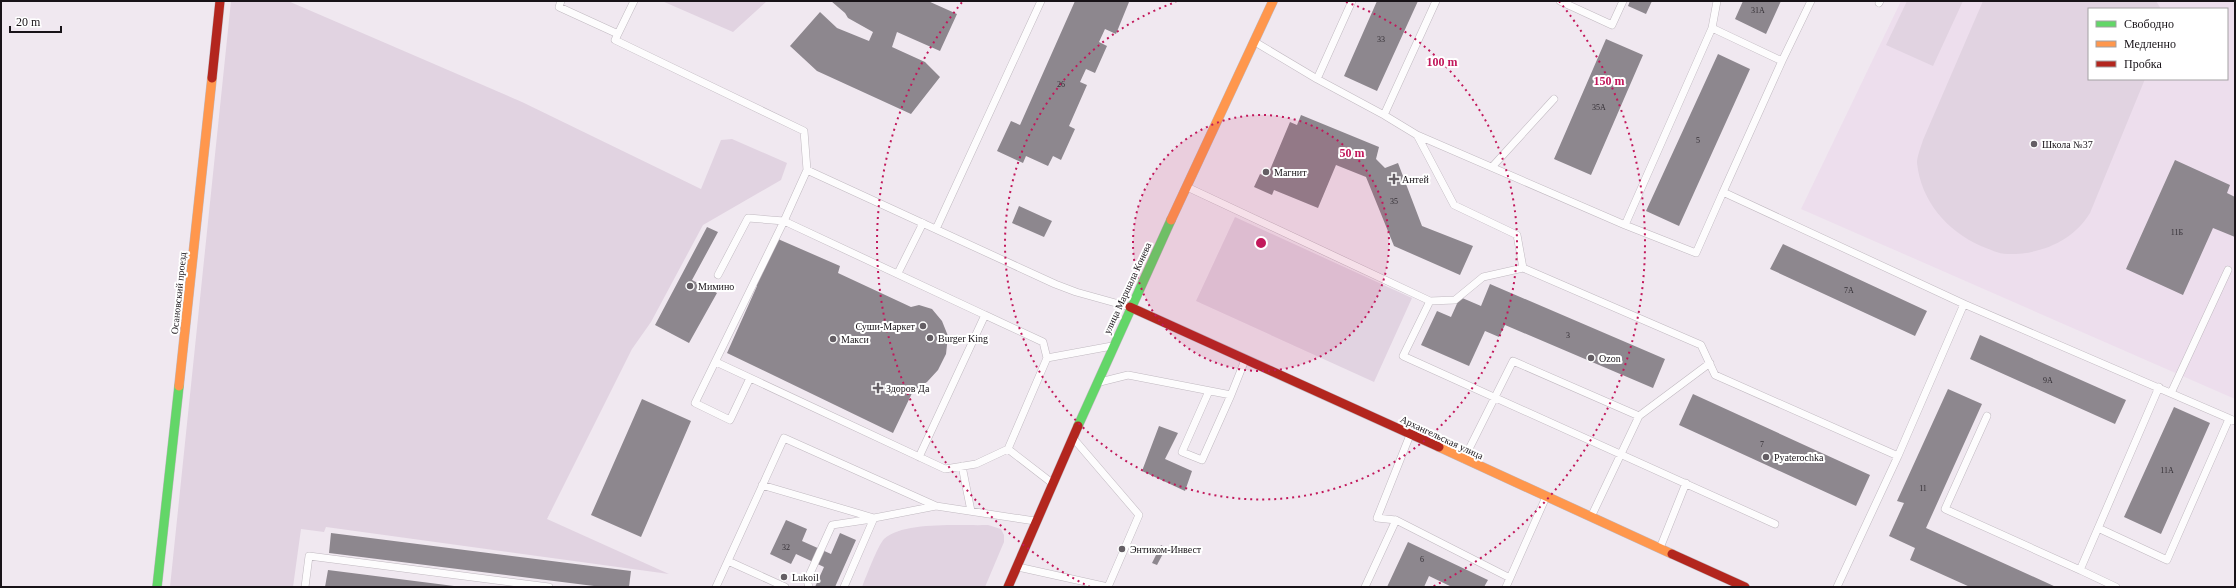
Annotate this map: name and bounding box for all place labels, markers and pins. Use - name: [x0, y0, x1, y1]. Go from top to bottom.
- marker: Школа №37: [2029, 139, 2039, 149]
- place label: Школа №37: [2042, 139, 2093, 150]
- marker: Магнит: [1261, 167, 1271, 177]
- place label: Магнит: [1274, 167, 1307, 178]
- marker: Антей: [1389, 174, 1399, 184]
- place label: Антей: [1402, 174, 1429, 185]
- centre of rings: [1254, 236, 1268, 250]
- marker: Мимино: [685, 281, 695, 291]
- place label: Мимино: [698, 281, 734, 292]
- place label: Суши-Маркет: [855, 321, 916, 332]
- marker: Суши-Маркет: [918, 321, 928, 331]
- marker: Burger King: [925, 333, 935, 343]
- place label: Burger King: [938, 333, 988, 344]
- marker: Макси: [828, 334, 838, 344]
- place label: Макси: [841, 334, 869, 345]
- marker: Ozon: [1586, 353, 1596, 363]
- place label: Ozon: [1599, 353, 1621, 364]
- marker: Здоров Да: [873, 383, 883, 393]
- place label: Здоров Да: [886, 383, 930, 394]
- marker: Pyaterochka: [1761, 452, 1771, 462]
- place label: Pyaterochka: [1774, 452, 1824, 463]
- marker: Энтиком-Инвест: [1117, 544, 1127, 554]
- place label: Энтиком-Инвест: [1130, 544, 1202, 555]
- marker: Lukoil: [779, 572, 789, 582]
- place label: Lukoil: [792, 572, 819, 583]

